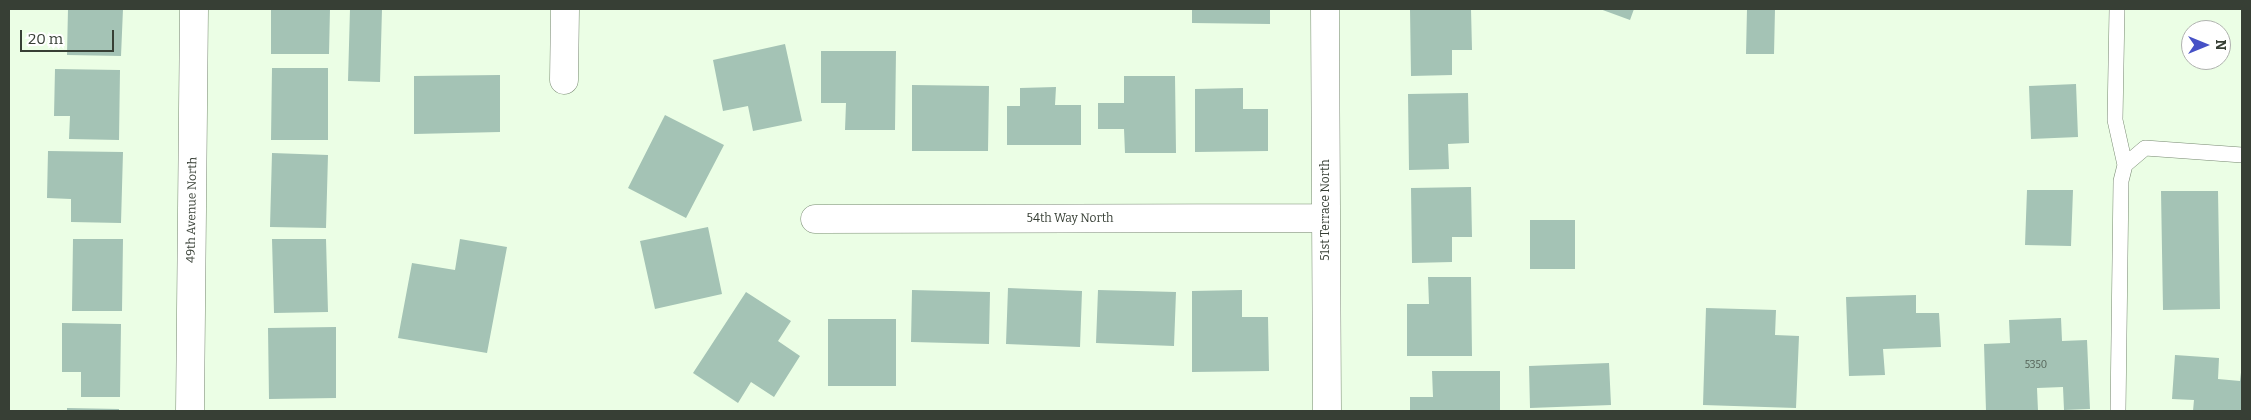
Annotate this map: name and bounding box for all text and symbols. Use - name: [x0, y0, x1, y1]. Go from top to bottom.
- scale bar: [22, 20, 116, 52]
- north arrow: [2181, 20, 2231, 70]
- text: 20 m: [28, 30, 63, 48]
- text: N: [2212, 40, 2229, 50]
- street label: 49th Avenue North: [184, 157, 200, 263]
- street label: 51st Terrace North: [1319, 159, 1333, 261]
- street label: 54th Way North: [1027, 212, 1113, 226]
- house number: 5350: [2025, 359, 2047, 371]

